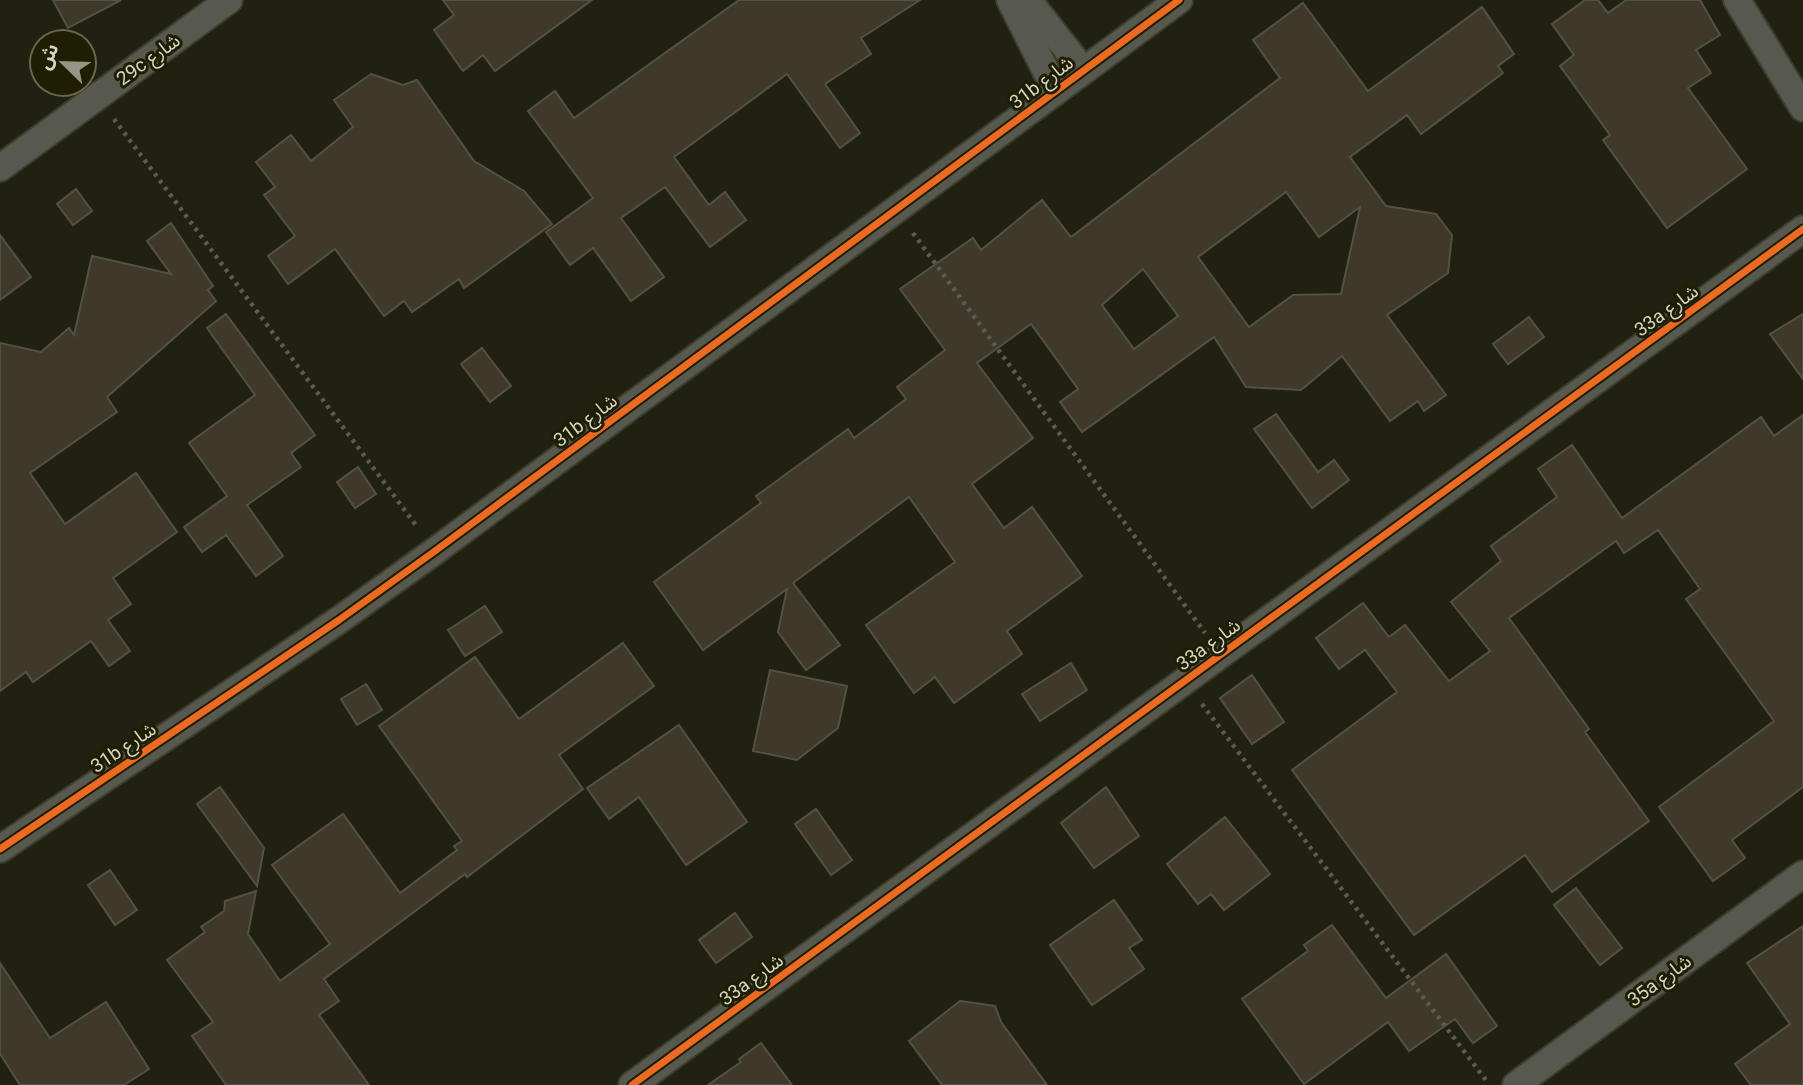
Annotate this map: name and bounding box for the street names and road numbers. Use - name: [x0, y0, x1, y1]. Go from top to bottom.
- street label: 29c شارع: [112, 29, 186, 92]
- street label: 31b شارع: [1005, 51, 1079, 115]
- street label: 33a شارع: [1630, 280, 1704, 343]
- street label: 31b شارع: [549, 389, 623, 453]
- street label: 33a شارع: [1172, 614, 1246, 677]
- street label: 31b شارع: [86, 717, 161, 779]
- street label: 33a شارع: [715, 949, 789, 1012]
- street label: 35a شارع: [1623, 950, 1697, 1013]

